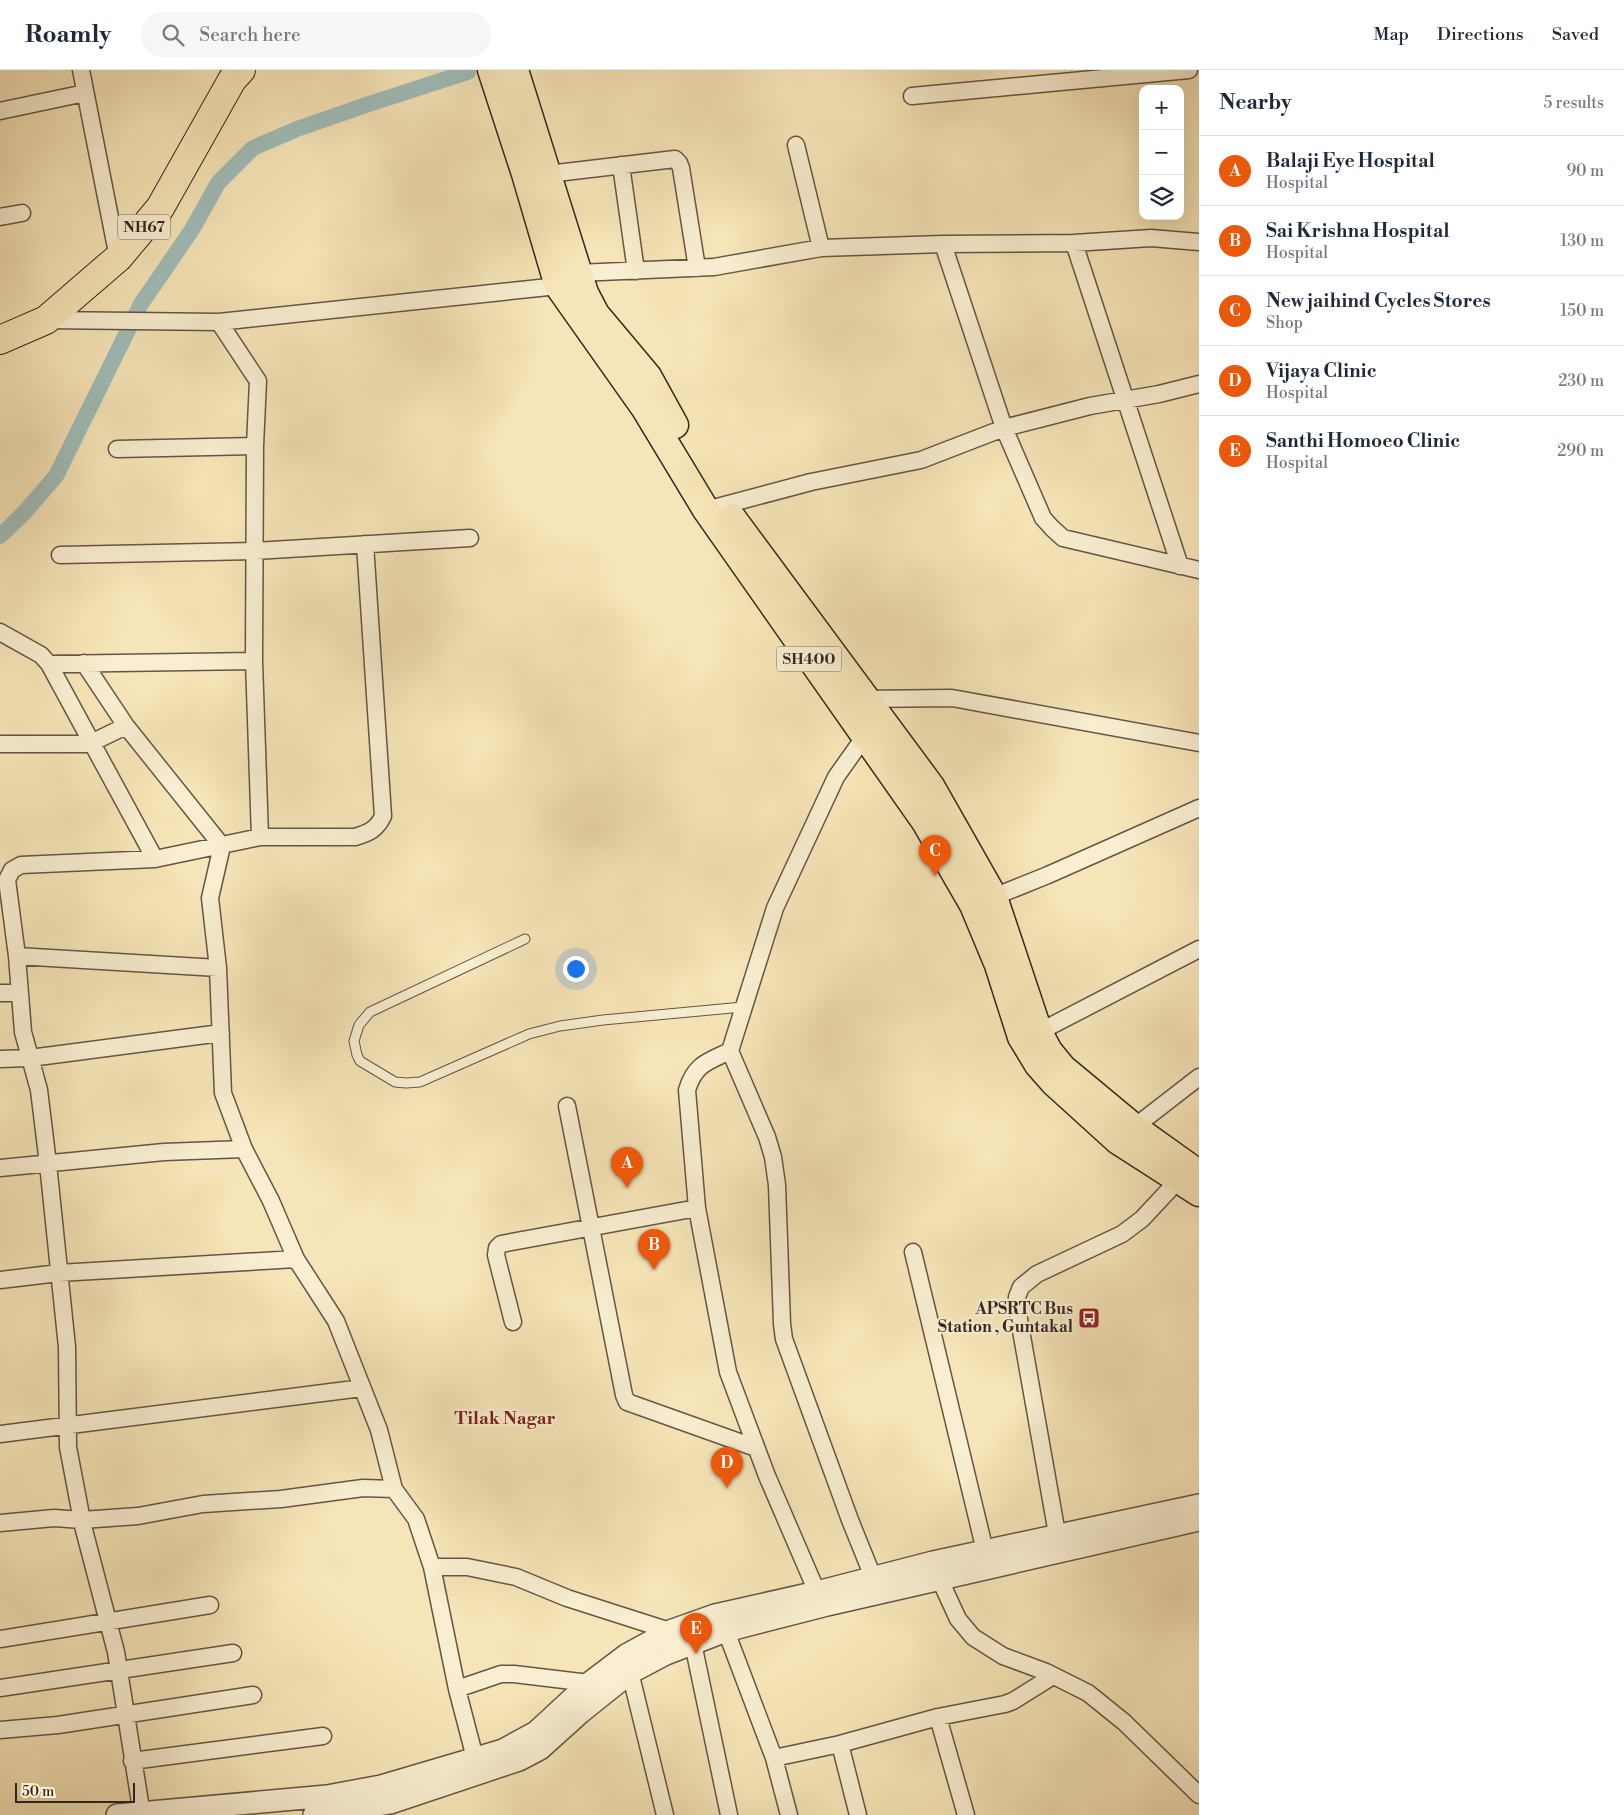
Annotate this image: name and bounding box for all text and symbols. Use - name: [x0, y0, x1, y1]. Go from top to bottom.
- search box: [141, 12, 491, 57]
- text: Roamly: [25, 20, 111, 50]
- icon: search: [159, 21, 187, 49]
- text: Search here: [199, 23, 301, 47]
- text: Map: [1373, 23, 1409, 46]
- text: Directions: [1437, 23, 1524, 46]
- text: Saved: [1552, 23, 1599, 46]
- map controls: [1139, 85, 1184, 220]
- button: +: [1139, 85, 1184, 130]
- text: Nearby: [1219, 90, 1292, 116]
- text: 5 results: [1543, 93, 1604, 113]
- button: −: [1139, 130, 1184, 175]
- text: Balaji Eye Hospital: [1266, 149, 1435, 173]
- text: A: [1229, 161, 1241, 181]
- text: 90 m: [1566, 161, 1604, 181]
- text: Hospital: [1266, 173, 1328, 193]
- button: layers: [1139, 175, 1184, 220]
- road number: NH67: [118, 214, 170, 240]
- text: Sai Krishna Hospital: [1266, 219, 1449, 243]
- text: B: [1229, 231, 1241, 251]
- text: 130 m: [1560, 231, 1604, 251]
- text: Hospital: [1266, 243, 1328, 263]
- text: New jaihind Cycles Stores: [1266, 289, 1491, 313]
- text: C: [1229, 301, 1241, 321]
- text: 150 m: [1560, 301, 1604, 321]
- text: Shop: [1266, 313, 1303, 333]
- text: Vijaya Clinic: [1266, 359, 1377, 383]
- text: D: [1229, 371, 1241, 391]
- text: 230 m: [1558, 371, 1604, 391]
- text: Hospital: [1266, 383, 1328, 403]
- text: Santhi Homoeo Clinic: [1266, 429, 1460, 453]
- text: E: [1229, 441, 1241, 461]
- text: 290 m: [1557, 441, 1604, 461]
- text: Hospital: [1266, 453, 1328, 473]
- road number: SH400: [776, 646, 842, 672]
- pin: C: [919, 835, 951, 876]
- your location: [563, 956, 589, 982]
- pin: A: [611, 1147, 643, 1188]
- pin: B: [638, 1229, 670, 1270]
- place label: APSRTC Bus Station , Guntakal: [938, 1299, 1074, 1337]
- bus stop icon: APSRTC Bus Station , Guntakal: [1077, 1306, 1101, 1330]
- district label: Tilak Nagar: [454, 1407, 556, 1430]
- pin: D: [711, 1447, 743, 1488]
- pin: E: [680, 1613, 712, 1654]
- scale bar: [15, 1780, 135, 1803]
- text: 50 m: [22, 1783, 54, 1801]

